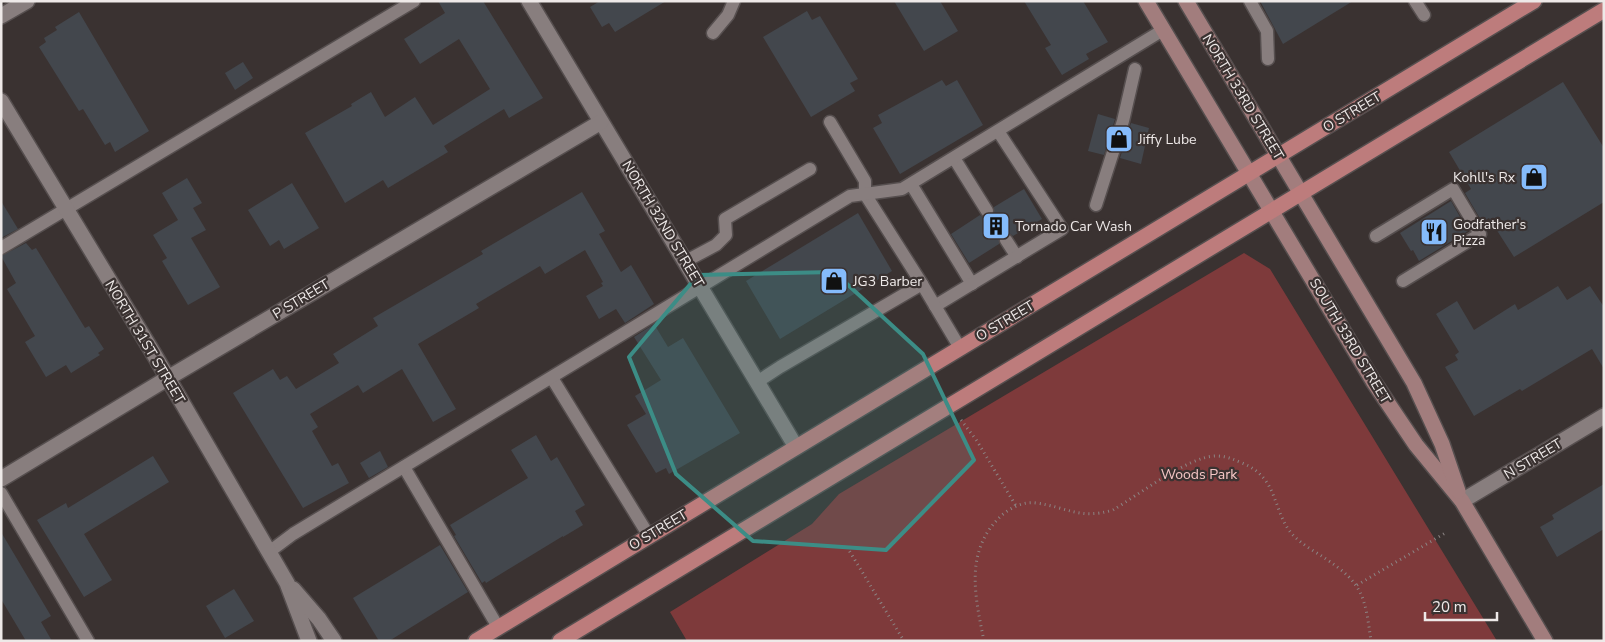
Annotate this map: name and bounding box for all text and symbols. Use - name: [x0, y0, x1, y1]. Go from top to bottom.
- street label: NORTH 33RD STREET: [1198, 30, 1288, 164]
- street label: O STREET: [1319, 87, 1385, 137]
- shop icon: Jiffy Lube: [1104, 124, 1134, 154]
- place label: Jiffy Lube: [1137, 130, 1197, 149]
- street label: NORTH 32ND STREET: [618, 157, 709, 291]
- shop icon: Kohll's Rx: [1519, 162, 1549, 192]
- place label: Kohll's Rx: [1453, 168, 1516, 187]
- building icon: Tornado Car Wash: [981, 211, 1011, 241]
- place label: Godfather's Pizza: [1453, 215, 1527, 250]
- place label: Tornado Car Wash: [1015, 217, 1132, 236]
- restaurant icon: Godfather's Pizza: [1419, 217, 1449, 247]
- shop icon: JG3 Barber: [819, 266, 849, 296]
- place label: JG3 Barber: [852, 272, 922, 291]
- street label: P STREET: [269, 274, 333, 323]
- street label: SOUTH 33RD STREET: [1305, 275, 1395, 408]
- street label: NORTH 31ST STREET: [101, 277, 190, 408]
- street label: O STREET: [972, 296, 1038, 346]
- street label: N STREET: [1500, 434, 1566, 484]
- park label: Woods Park: [1161, 465, 1238, 484]
- street label: O STREET: [625, 505, 691, 555]
- scale bar: [1425, 590, 1498, 622]
- text: 20 m: [1432, 597, 1467, 617]

